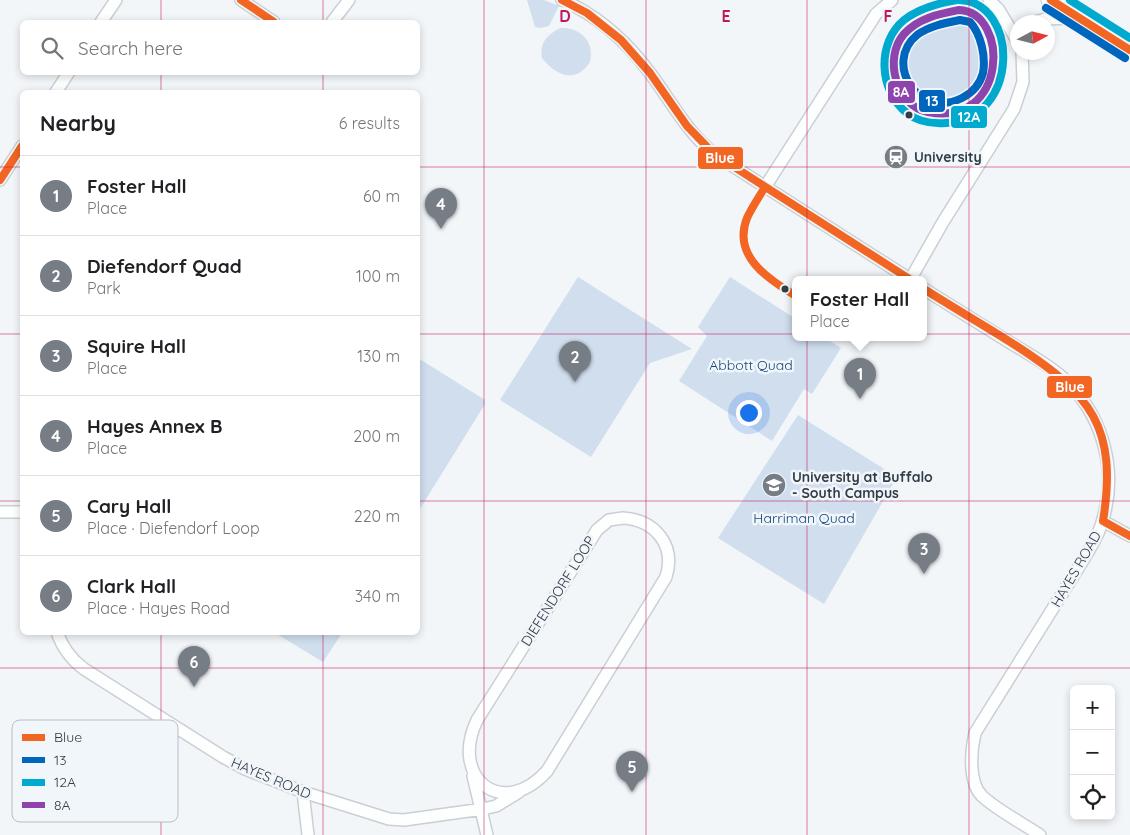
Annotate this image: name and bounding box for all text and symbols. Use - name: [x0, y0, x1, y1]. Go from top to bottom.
- text: D: [559, 6, 571, 26]
- text: E: [721, 6, 731, 26]
- text: F: [884, 6, 893, 26]
- north arrow: [1010, 15, 1055, 60]
- search box: [20, 20, 420, 75]
- icon: search: [38, 34, 66, 62]
- text: Search here: [78, 36, 183, 60]
- line badge: 8A: [887, 80, 916, 104]
- text: 8A: [893, 83, 909, 101]
- line badge: 13: [918, 89, 946, 113]
- text: 13: [926, 92, 938, 110]
- line badge: 12A: [950, 105, 988, 129]
- text: 12A: [958, 108, 980, 126]
- text: Nearby: [40, 110, 116, 136]
- unlabelled marker: [904, 110, 914, 120]
- text: 6 results: [339, 113, 400, 133]
- station icon: University: [883, 144, 909, 170]
- line badge: Blue: [697, 146, 744, 170]
- place label: University: [914, 148, 982, 166]
- text: Blue: [705, 149, 735, 167]
- text: Foster Hall: [87, 174, 187, 198]
- text: 1: [53, 186, 59, 206]
- text: 60 m: [363, 186, 400, 206]
- pin: 4: [425, 188, 457, 229]
- text: Place: [87, 198, 127, 218]
- text: Diefendorf Quad: [87, 254, 242, 278]
- text: 2: [51, 266, 61, 286]
- text: 100 m: [356, 266, 400, 286]
- popup: [792, 276, 927, 341]
- text: Park: [87, 278, 121, 298]
- unlabelled marker: [780, 284, 790, 294]
- text: Foster Hall: [810, 287, 909, 311]
- text: Place: [810, 311, 850, 331]
- text: Squire Hall: [87, 334, 186, 358]
- pin: 2: [559, 341, 591, 382]
- text: 3: [52, 346, 60, 366]
- text: 130 m: [357, 346, 400, 366]
- park label: Abbott Quad: [709, 356, 793, 374]
- text: Place: [87, 358, 127, 378]
- pin: 1: [844, 358, 876, 399]
- line badge: Blue: [1046, 375, 1093, 399]
- text: Blue: [1055, 378, 1085, 396]
- your location: [736, 400, 762, 426]
- text: Hayes Annex B: [87, 414, 222, 438]
- text: 4: [51, 426, 61, 446]
- text: 200 m: [353, 426, 400, 446]
- text: Place: [87, 438, 127, 458]
- place label: University at Buffalo - South Campus: [792, 468, 933, 502]
- school or university icon: University at Buffalo - South Campus: [761, 472, 787, 498]
- text: Cary Hall: [87, 494, 171, 518]
- text: 5: [51, 506, 61, 526]
- text: 220 m: [354, 506, 400, 526]
- park label: Harriman Quad: [753, 509, 855, 527]
- text: Place · Diefendorf Loop: [87, 518, 260, 538]
- street label: HAYES ROAD: [1047, 528, 1105, 610]
- street label: DIEFENDORF LOOP: [517, 533, 599, 649]
- pin: 3: [908, 533, 940, 574]
- text: Clark Hall: [87, 574, 176, 598]
- text: 6: [52, 586, 60, 606]
- text: 340 m: [355, 586, 400, 606]
- text: Place · Hayes Road: [87, 598, 230, 618]
- pin: 6: [178, 646, 210, 687]
- map controls: [1070, 685, 1115, 820]
- button: +: [1070, 685, 1115, 730]
- legend: [12, 720, 178, 822]
- text: Blue: [54, 728, 82, 746]
- button: −: [1070, 730, 1115, 775]
- text: 13: [54, 751, 67, 769]
- pin: 5: [616, 751, 648, 792]
- street label: HAYES ROAD: [228, 753, 314, 803]
- text: 12A: [54, 773, 76, 791]
- button: locate: [1070, 775, 1115, 820]
- text: 8A: [54, 796, 71, 814]

